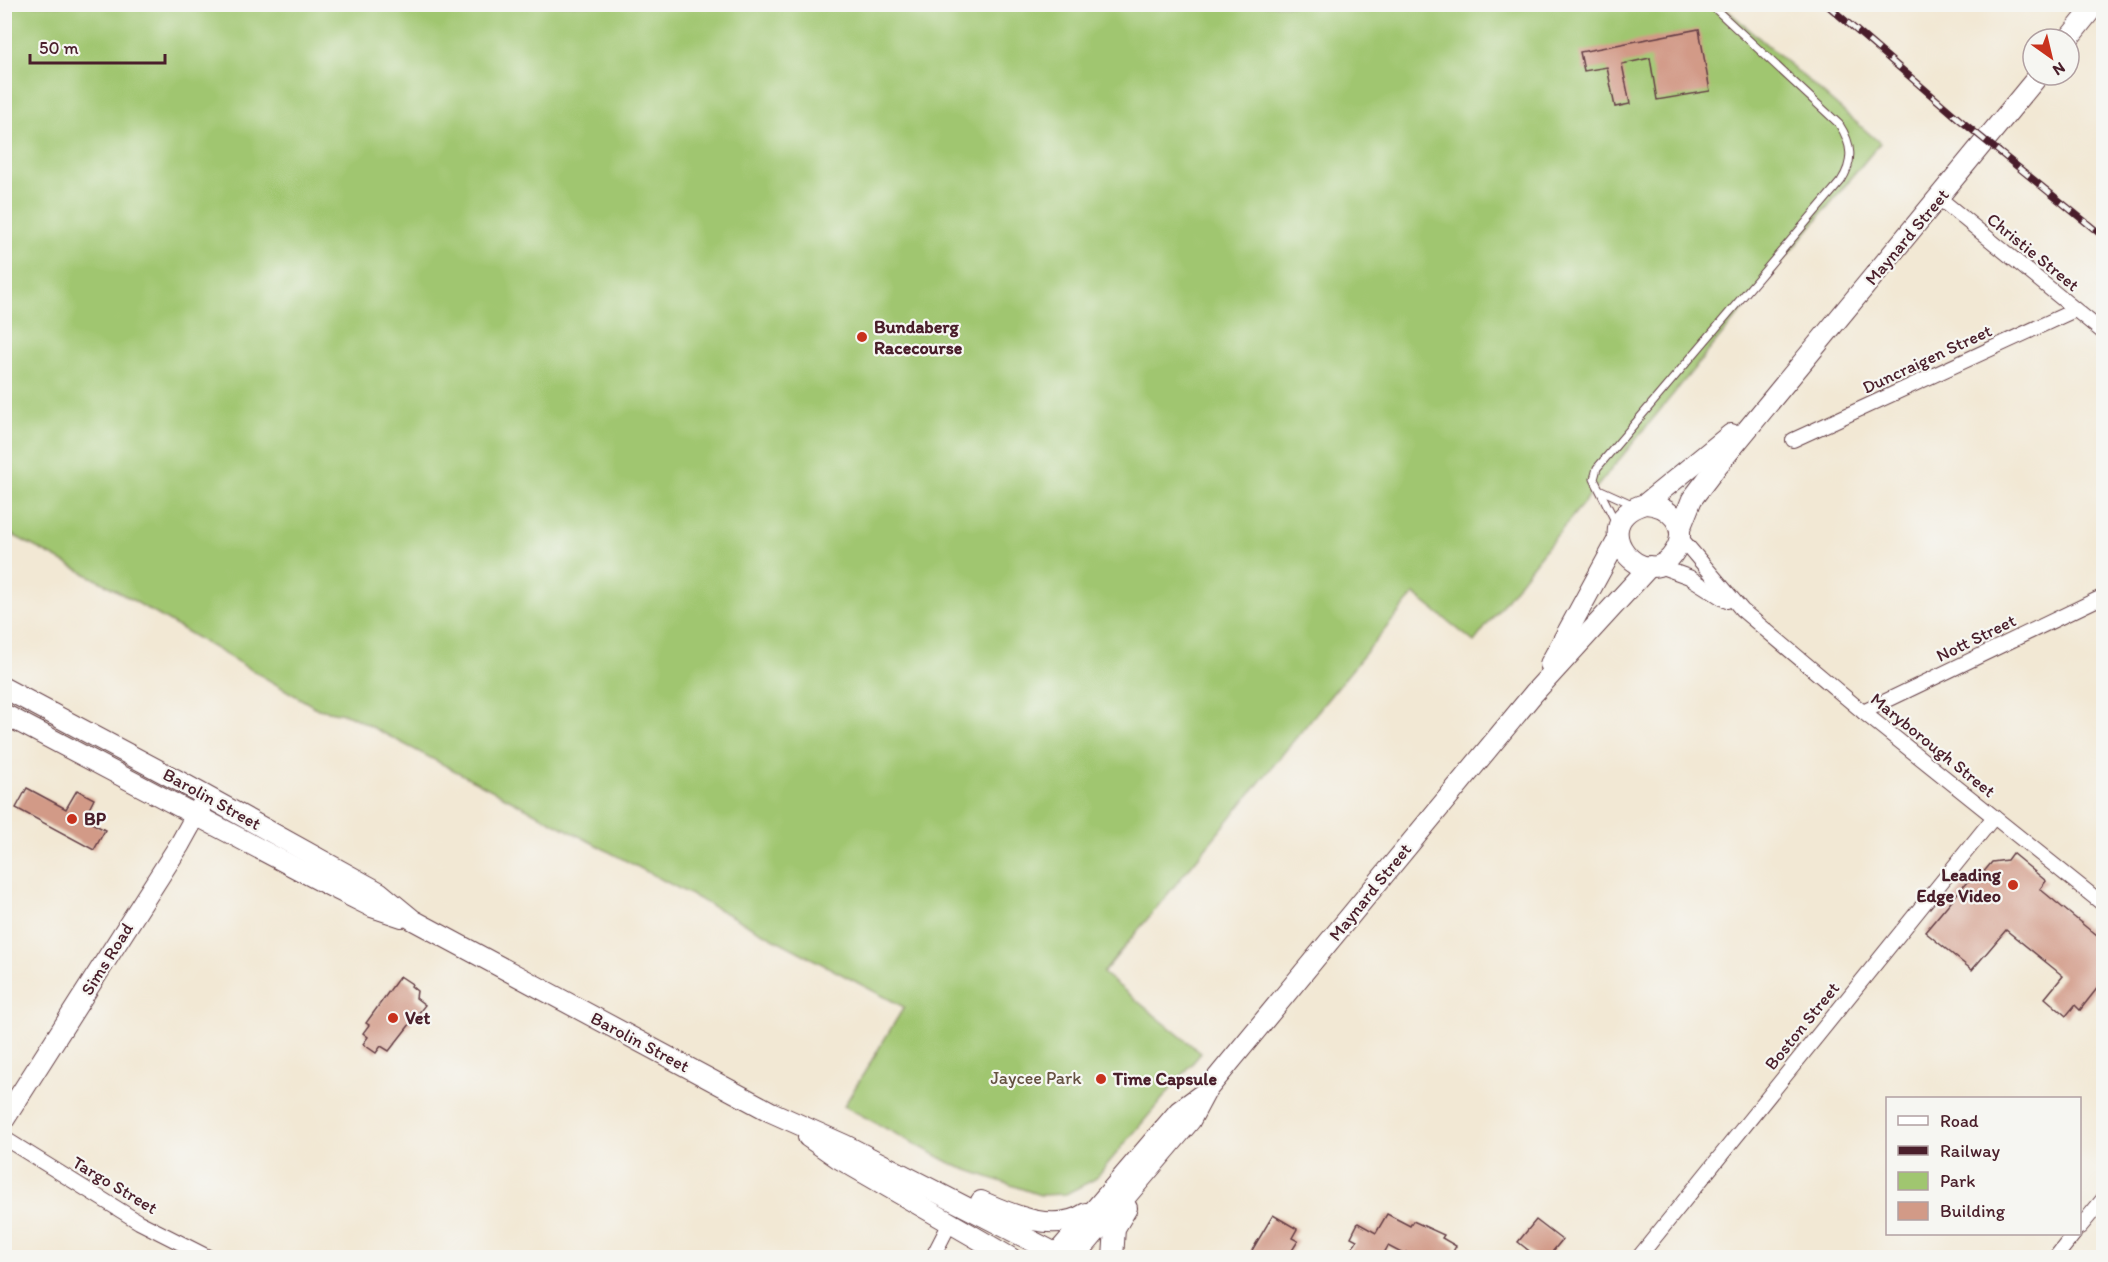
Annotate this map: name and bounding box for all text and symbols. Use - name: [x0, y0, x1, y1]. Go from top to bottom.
- scale bar: [30, 27, 165, 65]
- north arrow: [2021, 27, 2081, 87]
- text: 50 m: [39, 37, 79, 59]
- text: N: [2049, 58, 2069, 80]
- street label: Maynard Street: [1860, 184, 1954, 290]
- street label: Christie Street: [1982, 208, 2084, 296]
- place label: Bundaberg Racecourse: [874, 316, 963, 359]
- street label: Duncraigen Street: [1859, 319, 1995, 399]
- marker: Bundaberg Racecourse: [855, 330, 869, 344]
- street label: Nott Street: [1933, 609, 2020, 667]
- street label: Maryborough Street: [1866, 688, 2000, 802]
- street label: Barolin Street: [159, 763, 265, 835]
- place label: BP: [84, 808, 107, 830]
- marker: BP: [65, 812, 79, 826]
- street label: Maynard Street: [1324, 839, 1416, 945]
- place label: Leading Edge Video: [1916, 864, 2002, 907]
- marker: Leading Edge Video: [2006, 878, 2020, 892]
- street label: Sims Road: [76, 919, 138, 999]
- street label: Boston Street: [1760, 977, 1844, 1074]
- place label: Vet: [405, 1007, 430, 1029]
- street label: Barolin Street: [587, 1007, 693, 1077]
- marker: Vet: [386, 1011, 400, 1025]
- park label: Jaycee Park: [990, 1067, 1082, 1089]
- place label: Time Capsule: [1112, 1068, 1217, 1090]
- marker: Time Capsule: [1094, 1072, 1108, 1086]
- legend: [1886, 1097, 2081, 1235]
- text: Road: [1940, 1110, 1979, 1132]
- text: Railway: [1940, 1140, 2001, 1162]
- street label: Targo Street: [69, 1151, 162, 1219]
- text: Park: [1940, 1170, 1975, 1192]
- text: Building: [1940, 1200, 2006, 1222]

